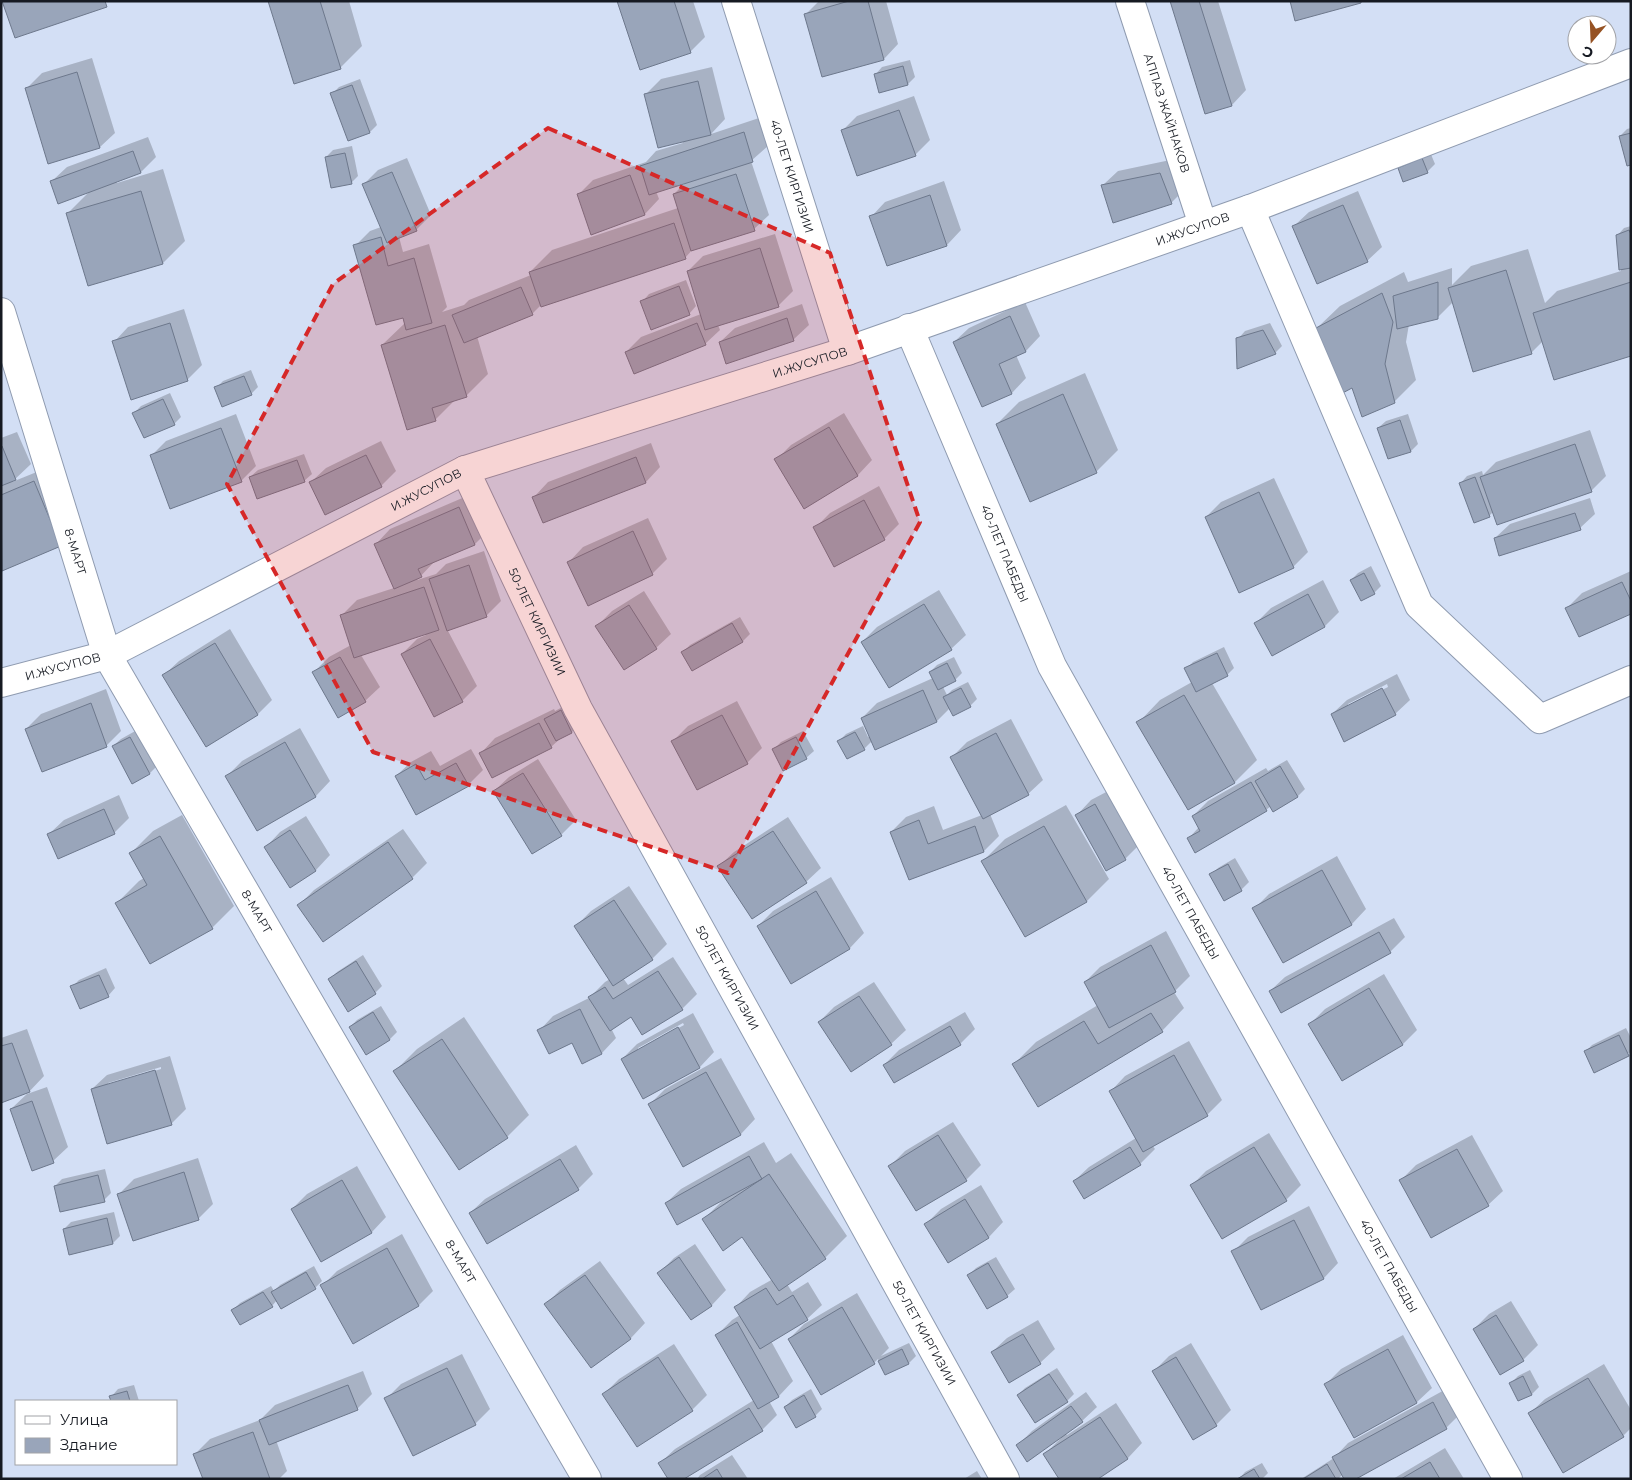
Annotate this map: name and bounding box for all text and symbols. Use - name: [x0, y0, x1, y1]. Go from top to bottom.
- north arrow: [1567, 15, 1617, 65]
- text: С: [1580, 42, 1596, 62]
- street label: АППАЗ ЖАЙНАКОВ: [1141, 51, 1194, 175]
- street label: 40-ЛЕТ КИРГИЗИИ: [767, 118, 817, 235]
- street label: И.ЖУСУПОВ: [1153, 209, 1231, 249]
- street label: И.ЖУСУПОВ: [771, 343, 849, 381]
- street label: И.ЖУСУПОВ: [388, 465, 464, 514]
- street label: 40-ЛЕТ ПАБЕДЫ: [978, 502, 1032, 605]
- street label: 8-МАРТ: [61, 527, 90, 577]
- street label: 50-ЛЕТ КИРГИЗИИ: [505, 565, 569, 678]
- street label: И.ЖУСУПОВ: [23, 649, 102, 683]
- street label: 40-ЛЕТ ПАБЕДЫ: [1159, 863, 1223, 962]
- street label: 8-МАРТ: [238, 887, 275, 936]
- street label: 50-ЛЕТ КИРГИЗИИ: [693, 923, 763, 1033]
- street label: 40-ЛЕТ ПАБЕДЫ: [1357, 1216, 1421, 1315]
- street label: 8-МАРТ: [442, 1237, 479, 1286]
- street label: 50-ЛЕТ КИРГИЗИИ: [890, 1278, 960, 1388]
- legend: [15, 1400, 178, 1465]
- text: Улица: [60, 1410, 108, 1429]
- text: Здание: [60, 1435, 118, 1454]

